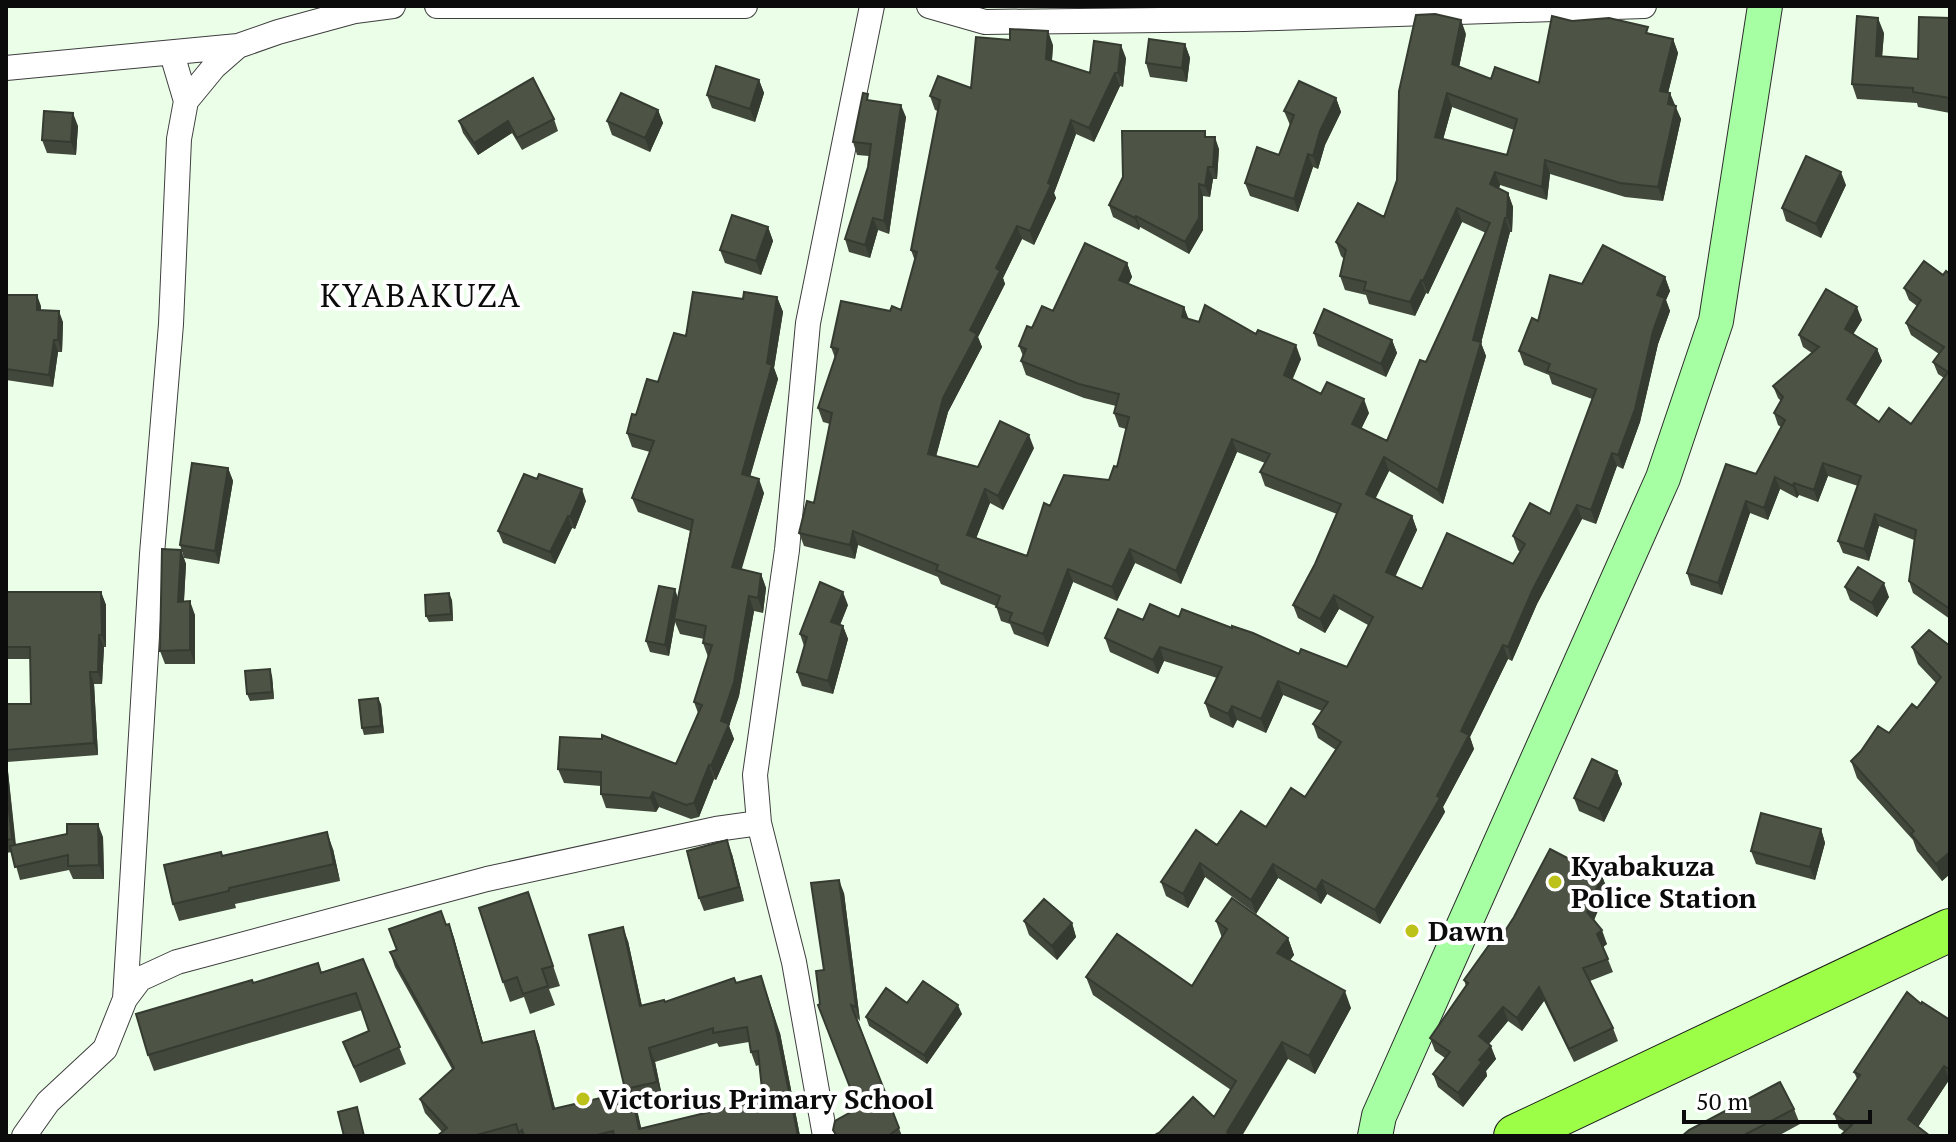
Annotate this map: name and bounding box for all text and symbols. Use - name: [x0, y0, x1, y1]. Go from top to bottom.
- district label: KYABAKUZA: [320, 274, 522, 316]
- place label: Kyabakuza Police Station: [1571, 847, 1757, 916]
- marker: Kyabakuza Police Station: [1546, 873, 1564, 891]
- place label: Dawn: [1428, 912, 1504, 949]
- marker: Dawn: [1403, 922, 1421, 940]
- scale bar: [1684, 1074, 1870, 1124]
- place label: Victorius Primary School: [599, 1080, 934, 1117]
- text: 50 m: [1696, 1085, 1748, 1117]
- marker: Victorius Primary School: [574, 1090, 592, 1108]

